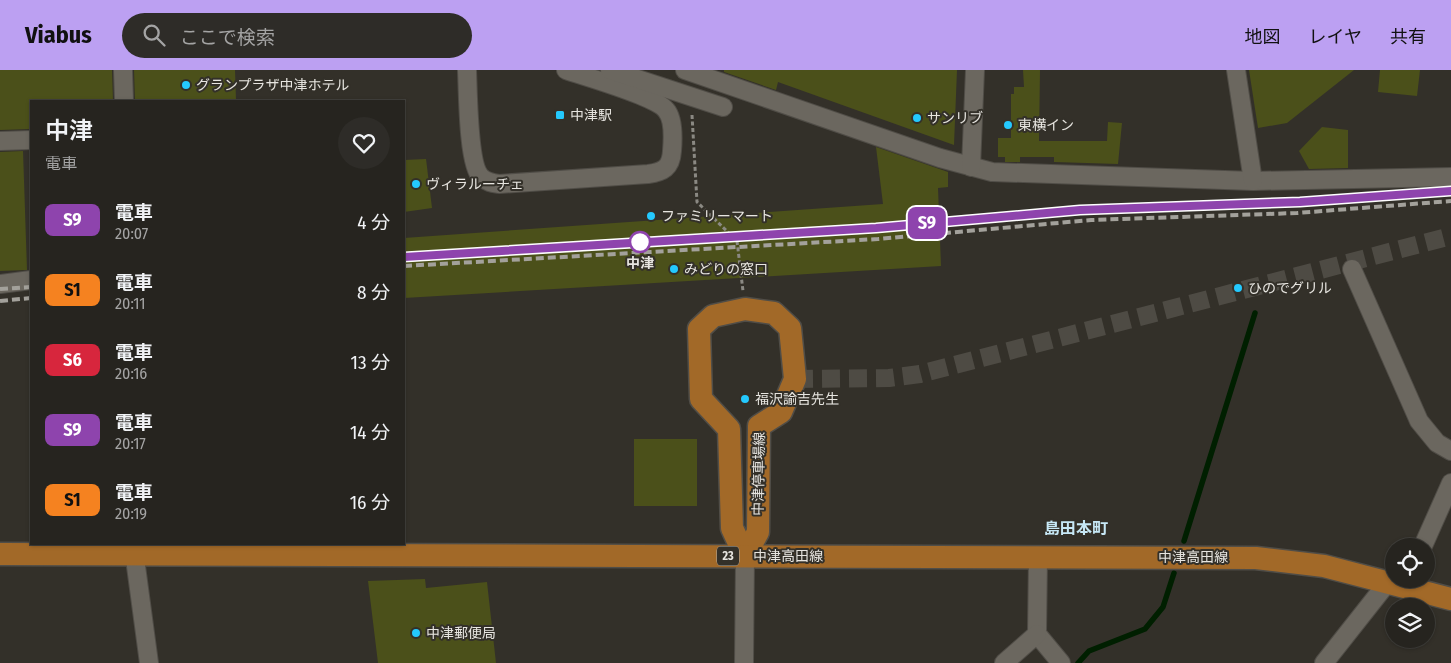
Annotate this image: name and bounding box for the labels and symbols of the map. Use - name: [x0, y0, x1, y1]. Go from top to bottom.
- place label: グランプラザ中津ホテル: [196, 77, 350, 94]
- marker: グランプラザ中津ホテル: [180, 79, 192, 91]
- place label: 中津駅: [570, 107, 612, 124]
- marker: 中津駅: [554, 109, 566, 121]
- place label: サンリブ: [927, 110, 983, 127]
- marker: サンリブ: [911, 112, 923, 124]
- place label: 東横イン: [1018, 117, 1074, 134]
- marker: 東横イン: [1002, 119, 1014, 131]
- place label: ヴィラルーチェ: [426, 176, 524, 193]
- marker: ヴィラルーチェ: [410, 178, 422, 190]
- line badge: S9: [904, 207, 950, 239]
- place label: ファミリーマート: [661, 208, 773, 225]
- marker: ファミリーマート: [645, 210, 657, 222]
- marker: 中津: [629, 231, 651, 253]
- place label: 中津: [626, 255, 654, 272]
- place label: みどりの窓口: [684, 261, 768, 278]
- marker: みどりの窓口: [668, 263, 680, 275]
- place label: ひのでグリル: [1248, 280, 1332, 297]
- marker: ひのでグリル: [1232, 282, 1244, 294]
- place label: 福沢諭吉先生: [755, 391, 839, 408]
- marker: 福沢諭吉先生: [739, 393, 751, 405]
- street label: 中津停車場線: [750, 432, 768, 516]
- district label: 島田本町: [1044, 519, 1108, 538]
- road number: 23: [717, 546, 739, 566]
- street label: 中津高田線: [753, 548, 823, 565]
- street label: 中津高田線: [1158, 549, 1228, 566]
- place label: 中津郵便局: [426, 625, 496, 642]
- marker: 中津郵便局: [410, 627, 422, 639]

